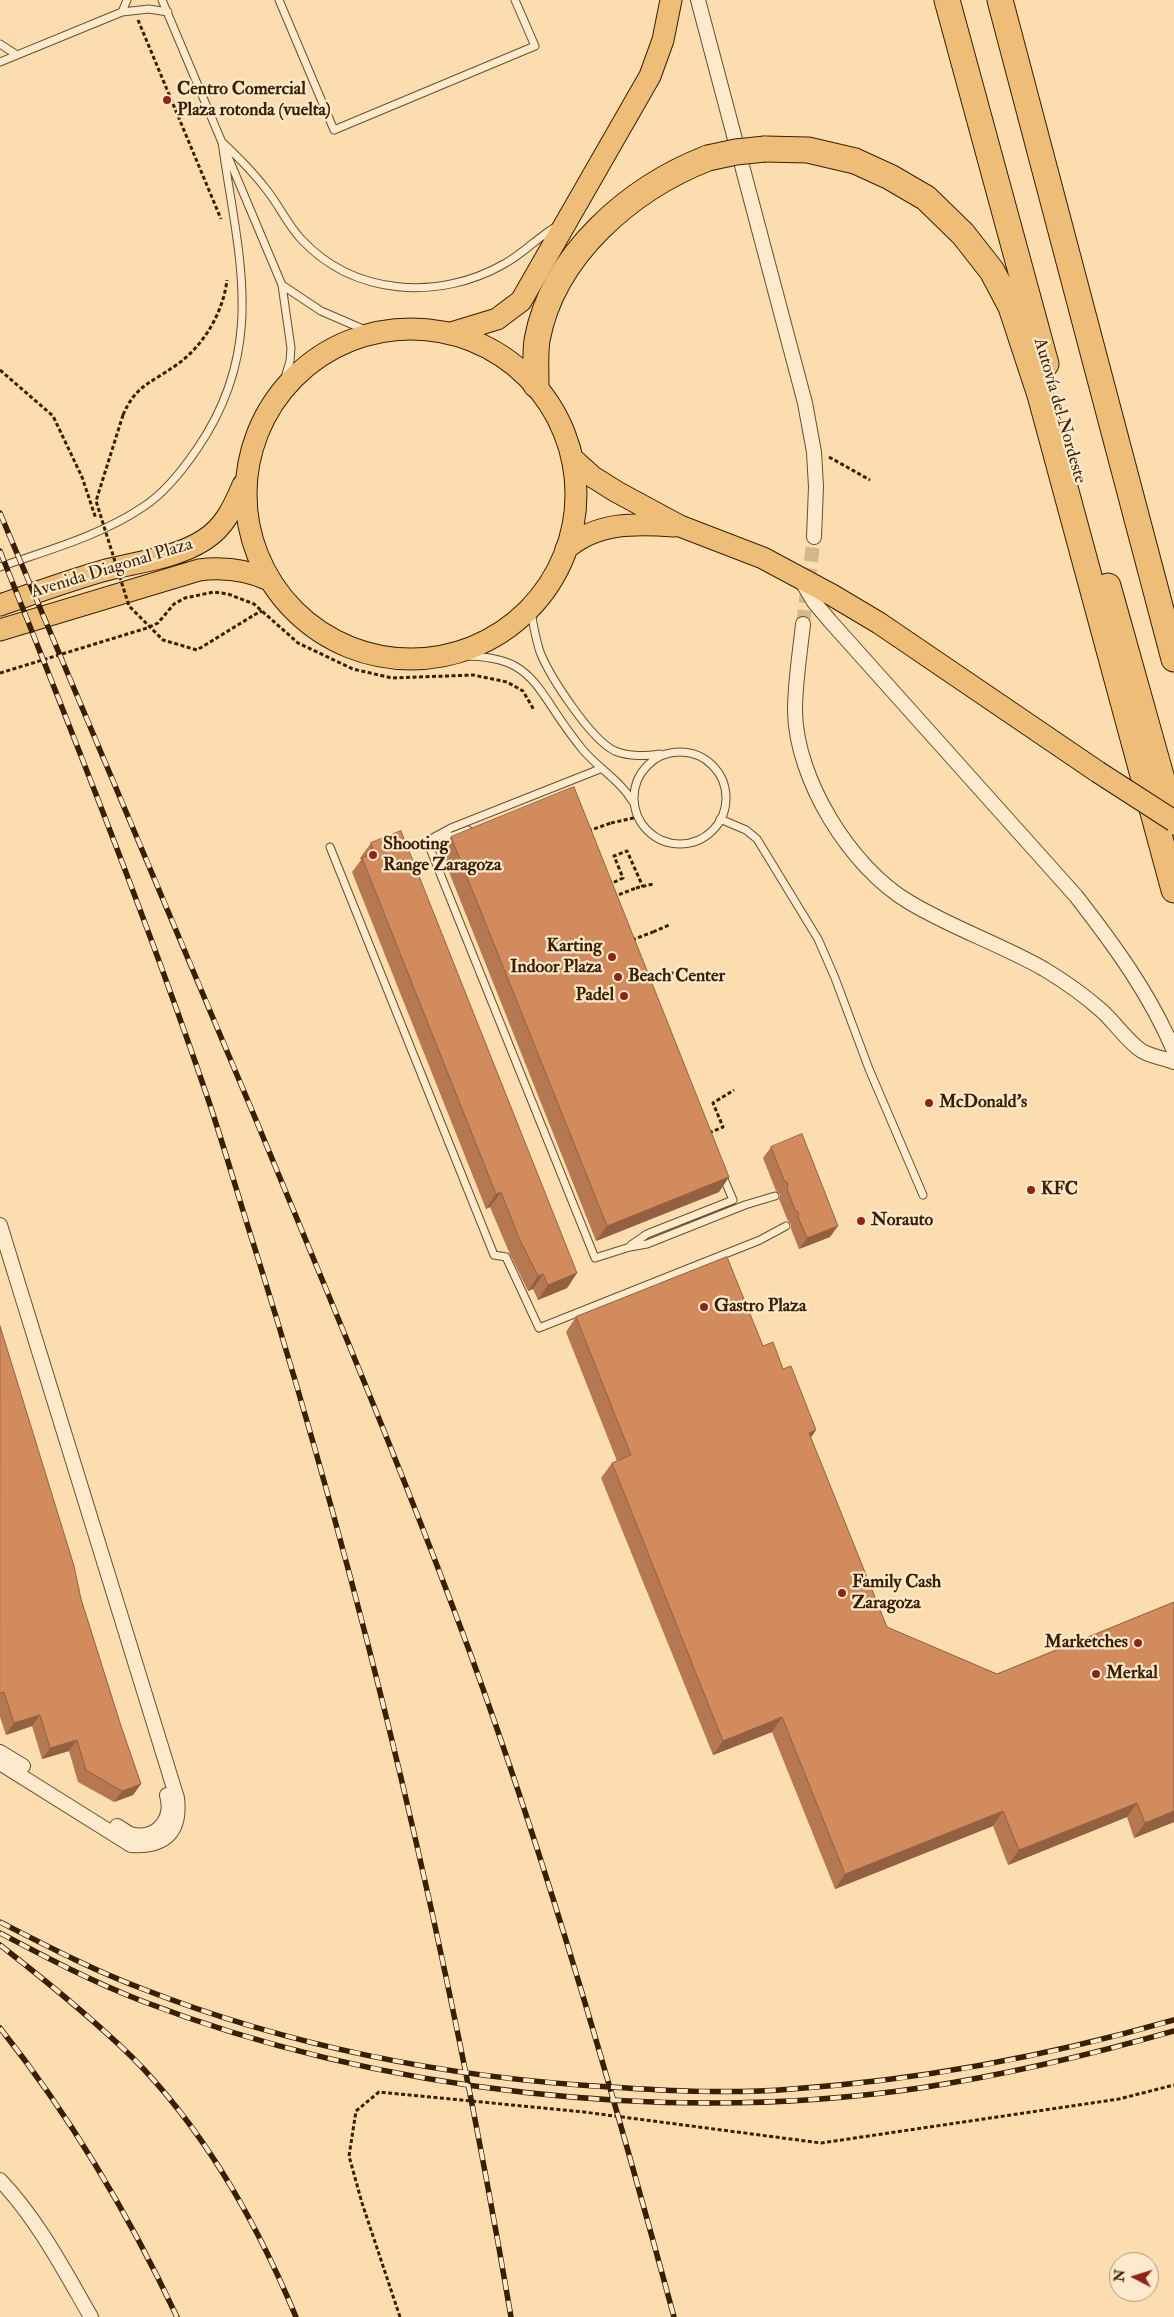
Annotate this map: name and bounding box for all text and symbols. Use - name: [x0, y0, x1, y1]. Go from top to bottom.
- place label: Centro Comercial Plaza rotonda (vuelta): [177, 79, 331, 122]
- marker: Centro Comercial Plaza rotonda (vuelta): [161, 94, 173, 106]
- street label: Autovía del Nordeste: [1028, 336, 1090, 486]
- street label: Avenida Diagonal Plaza: [28, 534, 196, 604]
- place label: Shooting Range Zaragoza: [383, 834, 501, 876]
- marker: Shooting Range Zaragoza: [367, 849, 379, 861]
- place label: Karting Indoor Plaza: [510, 936, 602, 979]
- marker: Karting Indoor Plaza: [606, 951, 618, 963]
- place label: Beach Center: [628, 966, 725, 988]
- marker: Beach Center: [612, 971, 624, 983]
- place label: Padel: [576, 985, 614, 1007]
- marker: Padel: [618, 990, 630, 1002]
- place label: McDonald's: [939, 1092, 1027, 1114]
- marker: McDonald's: [923, 1097, 935, 1109]
- place label: KFC: [1041, 1179, 1078, 1201]
- marker: KFC: [1025, 1184, 1037, 1196]
- place label: Norauto: [871, 1210, 933, 1232]
- marker: Norauto: [855, 1215, 867, 1227]
- place label: Gastro Plaza: [714, 1296, 806, 1318]
- marker: Gastro Plaza: [698, 1301, 710, 1313]
- place label: Family Cash Zaragoza: [852, 1572, 941, 1615]
- marker: Family Cash Zaragoza: [836, 1587, 848, 1599]
- place label: Marketches: [1045, 1632, 1128, 1654]
- marker: Marketches: [1132, 1637, 1144, 1649]
- place label: Merkal: [1106, 1663, 1158, 1685]
- marker: Merkal: [1090, 1668, 1102, 1680]
- north arrow: [1109, 2252, 1159, 2302]
- text: N: [1111, 2269, 1129, 2283]

